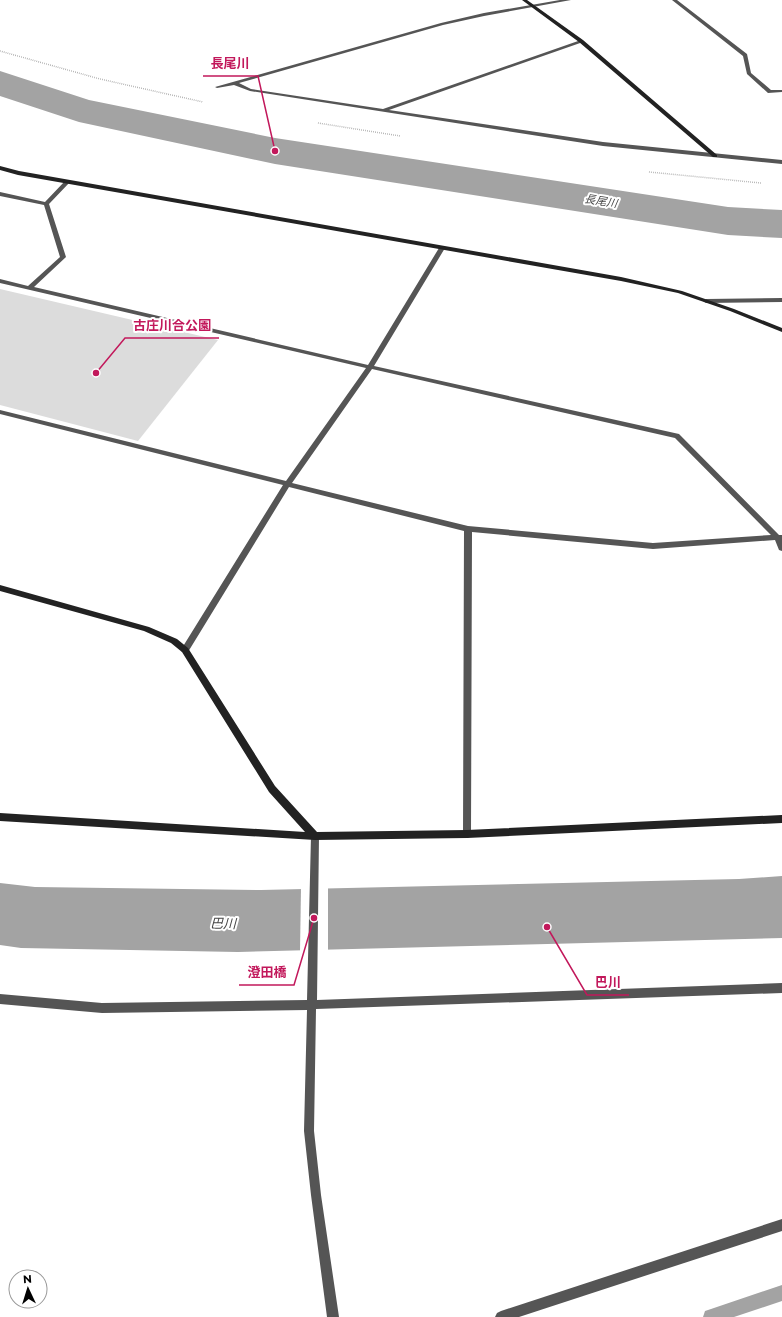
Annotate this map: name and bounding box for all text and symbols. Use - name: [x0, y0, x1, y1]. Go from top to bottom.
- callout: 長尾川: [203, 51, 258, 76]
- text: 長尾川: [210, 55, 250, 71]
- water label: 長尾川: [584, 192, 619, 211]
- callout: 古庄川合公園: [125, 313, 219, 338]
- text: 古庄川合公園: [133, 317, 211, 333]
- water label: 巴川: [210, 915, 238, 931]
- callout: 澄田橋: [239, 960, 294, 985]
- text: 澄田橋: [247, 964, 287, 980]
- callout: 巴川: [587, 970, 629, 995]
- text: 巴川: [595, 974, 621, 990]
- north arrow: [8, 1269, 48, 1309]
- text: N: [22, 1272, 32, 1286]

